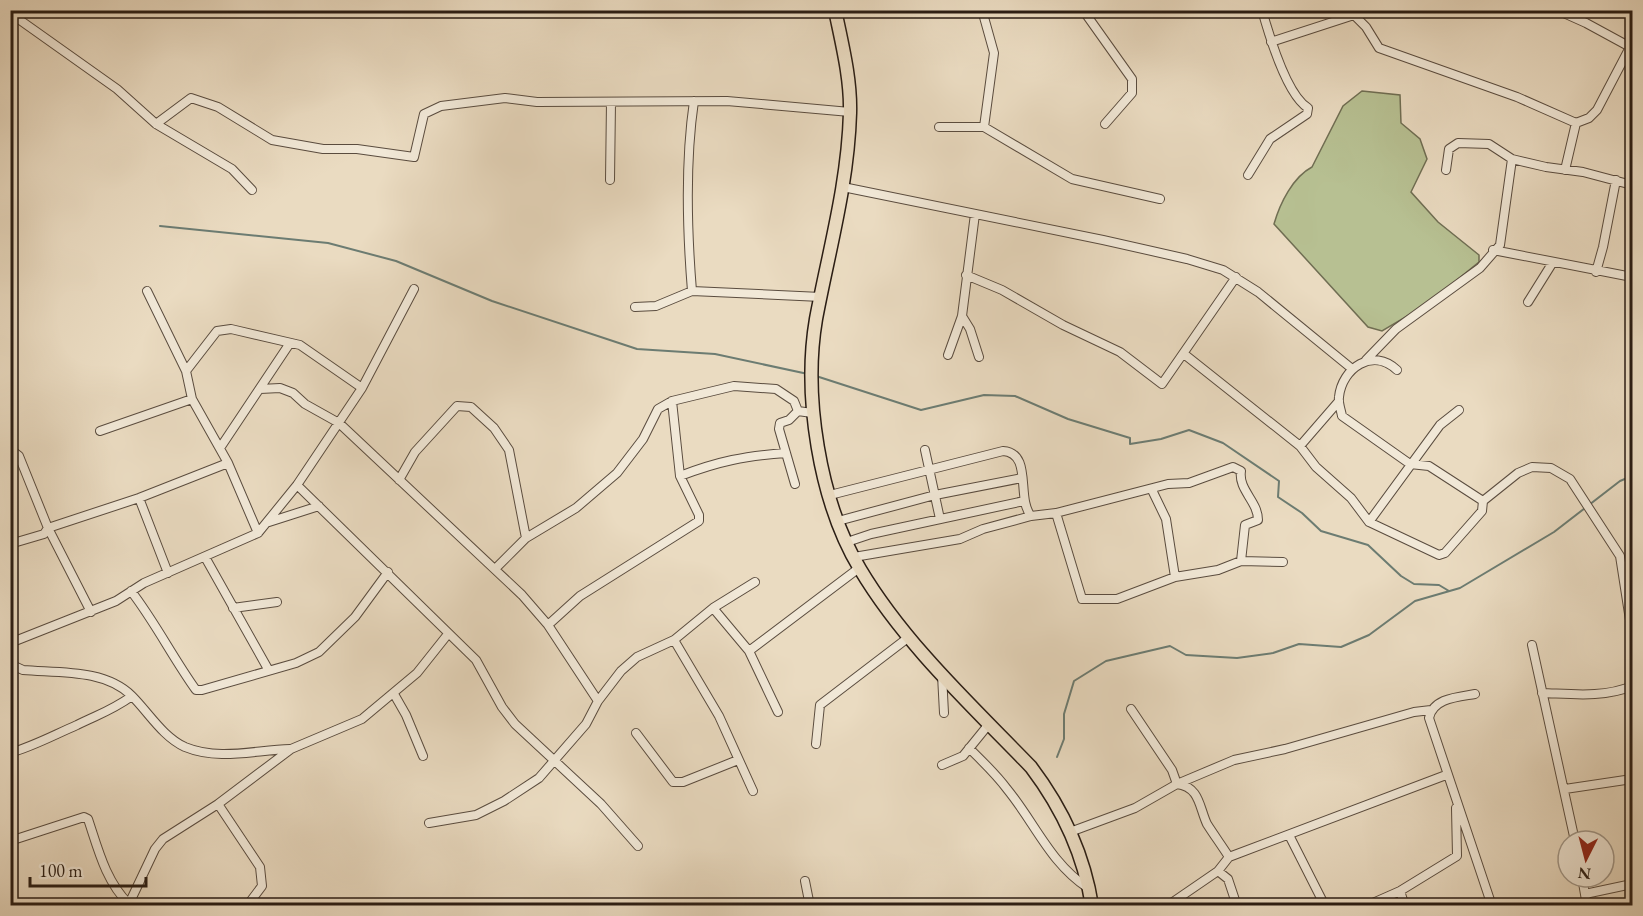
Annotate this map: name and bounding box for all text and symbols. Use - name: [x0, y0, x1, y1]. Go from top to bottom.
- north arrow: [1556, 829, 1616, 889]
- scale bar: [30, 850, 146, 888]
- text: 100 m: [39, 859, 83, 882]
- text: N: [1577, 862, 1592, 885]

